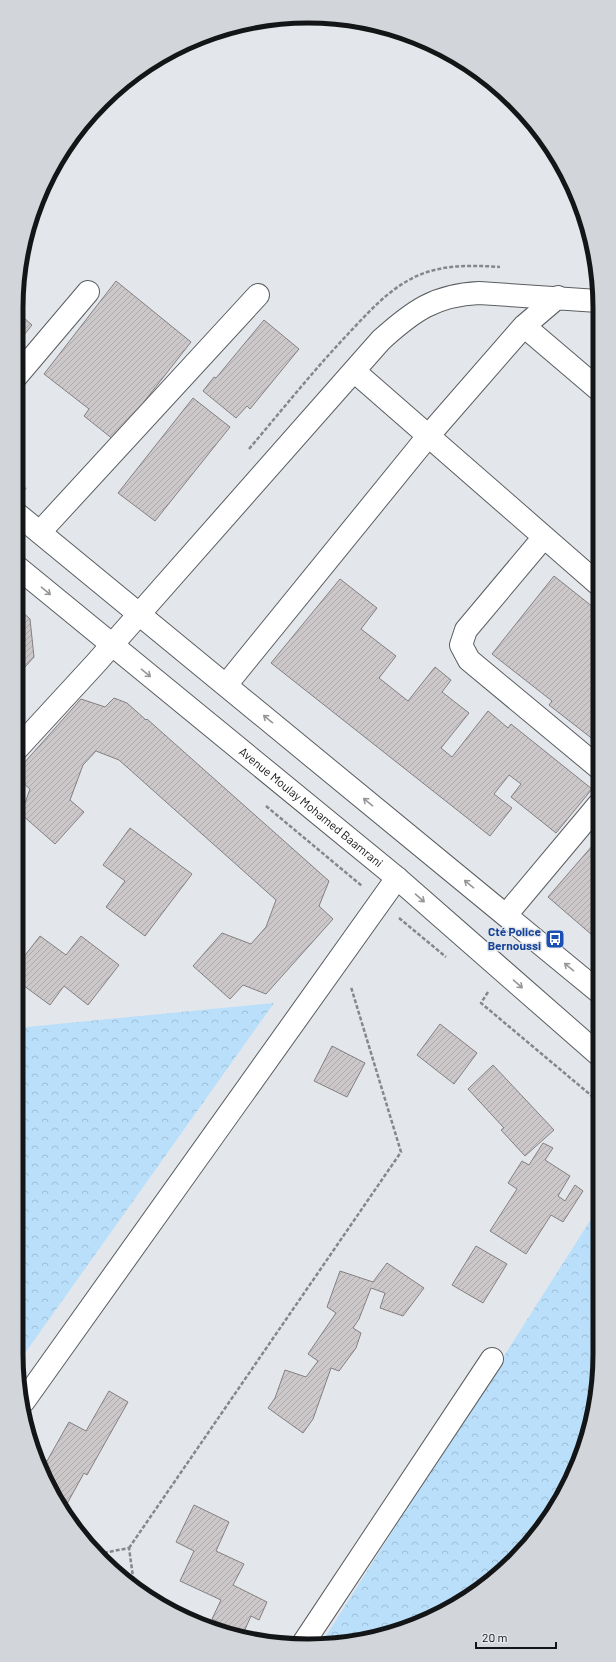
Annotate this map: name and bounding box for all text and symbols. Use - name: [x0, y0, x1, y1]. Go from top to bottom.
- one-way arrow: [41, 586, 51, 595]
- one-way arrow: [141, 669, 152, 678]
- one-way arrow: [262, 715, 273, 724]
- street label: Avenue Moulay Mohamed Baamrani: [237, 744, 386, 870]
- one-way arrow: [363, 797, 374, 806]
- one-way arrow: [463, 880, 474, 889]
- one-way arrow: [415, 893, 425, 903]
- place label: Cté Police Bernoussi: [488, 924, 541, 952]
- bus stop icon: Cté Police Bernoussi: [544, 928, 566, 950]
- one-way arrow: [564, 962, 574, 971]
- one-way arrow: [512, 979, 523, 988]
- scale bar: [476, 1624, 556, 1650]
- text: 20 m: [482, 1630, 508, 1644]

